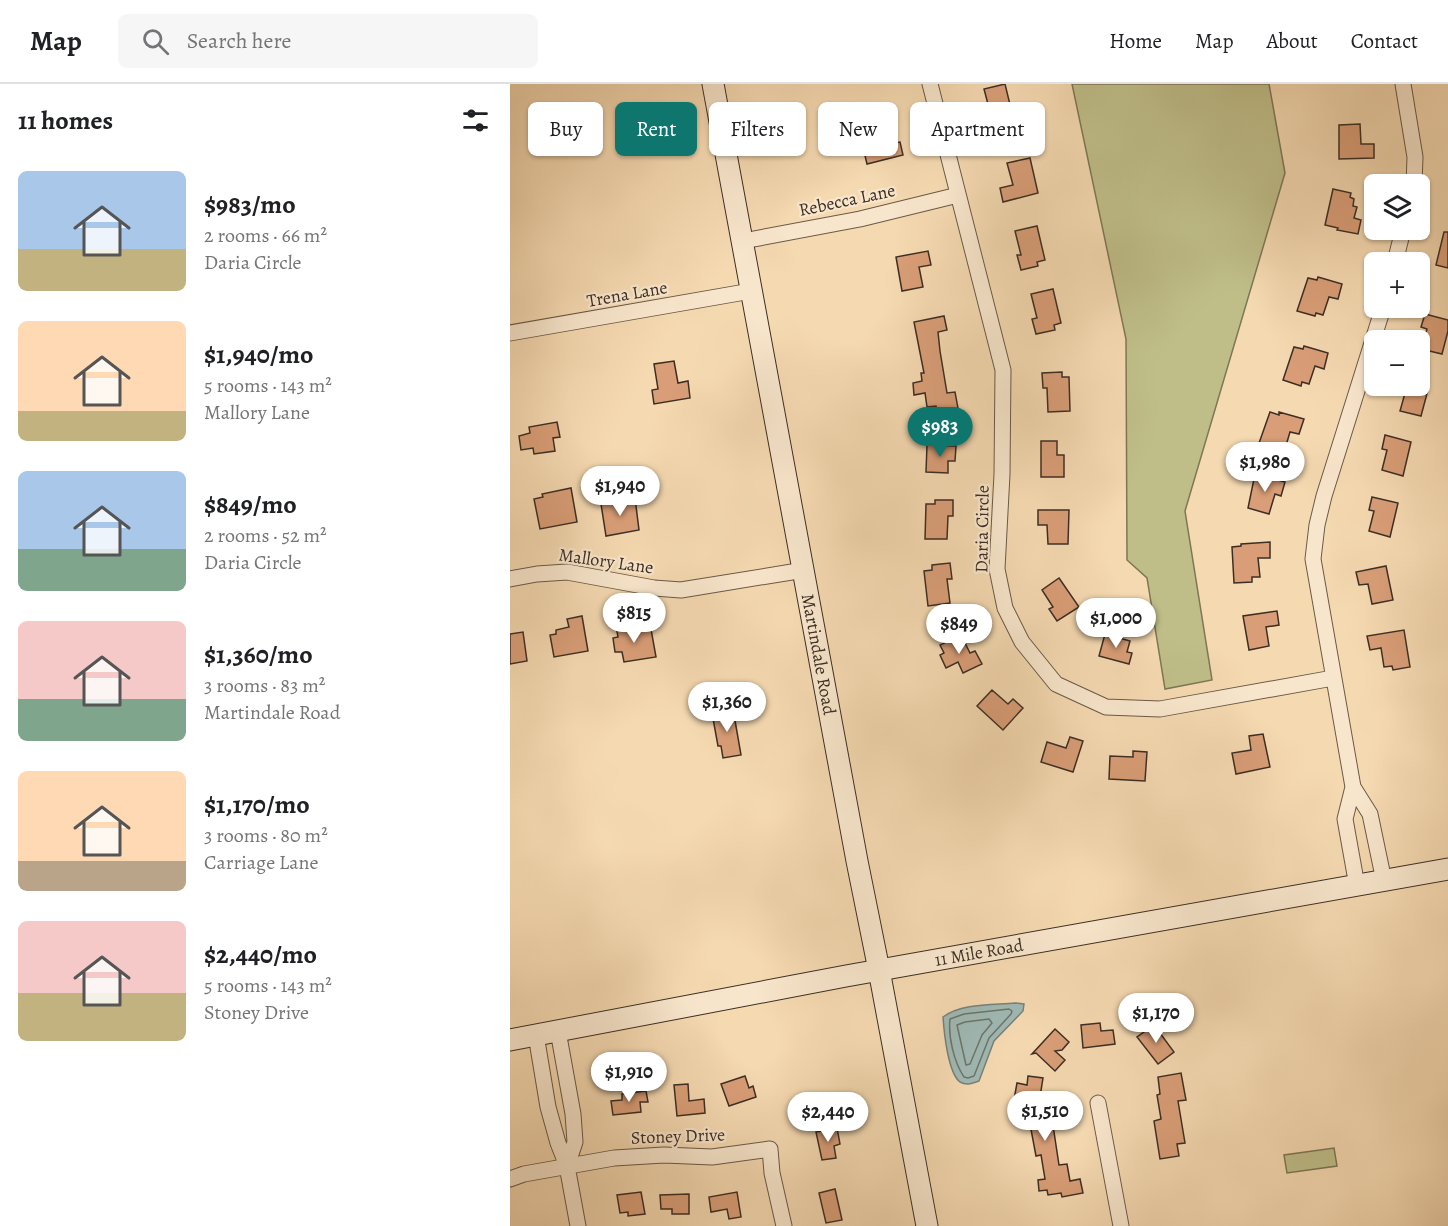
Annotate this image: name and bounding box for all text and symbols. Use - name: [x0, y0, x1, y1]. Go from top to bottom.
- search box: [118, 14, 538, 68]
- text: Map: [30, 22, 82, 60]
- icon: search: [139, 25, 172, 58]
- text: Search here: [187, 26, 291, 56]
- text: Home: [1109, 27, 1162, 55]
- text: Map: [1195, 27, 1233, 55]
- text: About: [1266, 27, 1318, 55]
- text: Contact: [1351, 27, 1418, 55]
- chip: Buy: [528, 102, 603, 156]
- chip: Rent: [615, 102, 697, 156]
- chip: Filters: [709, 102, 806, 156]
- chip: New: [818, 102, 898, 156]
- chip: Apartment: [910, 102, 1045, 156]
- text: 11 homes: [18, 103, 113, 138]
- icon: filters: [459, 104, 492, 137]
- map controls: [1364, 174, 1430, 396]
- button: layers: [1364, 174, 1430, 240]
- street label: Rebecca Lane: [797, 178, 897, 222]
- text: $983/mo: [204, 187, 296, 222]
- icon: home: [66, 195, 138, 267]
- text: 2 rooms · 66 m²: [204, 222, 327, 249]
- text: Daria Circle: [204, 249, 302, 276]
- button: +: [1364, 252, 1430, 318]
- street label: Trena Lane: [585, 275, 669, 313]
- button: −: [1364, 330, 1430, 396]
- text: $1,940/mo: [204, 337, 314, 372]
- icon: home: [66, 345, 138, 417]
- text: 5 rooms · 143 m²: [204, 372, 332, 399]
- text: Mallory Lane: [204, 399, 310, 426]
- pin: $983: [904, 407, 976, 458]
- text: $983: [922, 413, 958, 440]
- pin: $1,980: [1216, 442, 1314, 493]
- text: $1,980: [1240, 448, 1290, 475]
- pin: $1,940: [571, 466, 669, 517]
- text: $1,940: [595, 472, 645, 499]
- street label: Daria Circle: [969, 485, 995, 573]
- text: $849/mo: [204, 487, 297, 522]
- icon: home: [66, 495, 138, 567]
- text: 2 rooms · 52 m²: [204, 522, 327, 549]
- street label: Mallory Lane: [557, 542, 655, 580]
- text: Daria Circle: [204, 549, 302, 576]
- street label: Martindale Road: [796, 592, 842, 717]
- pin: $815: [598, 593, 670, 644]
- pin: $1,000: [1067, 598, 1165, 649]
- text: $815: [617, 599, 651, 626]
- pin: $849: [923, 604, 995, 655]
- text: $1,000: [1090, 604, 1142, 631]
- text: $849: [940, 610, 978, 637]
- text: $1,360/mo: [204, 637, 313, 672]
- icon: home: [66, 645, 138, 717]
- text: 3 rooms · 83 m²: [204, 672, 325, 699]
- pin: $1,360: [678, 682, 776, 733]
- text: $1,360: [702, 688, 752, 715]
- text: Martindale Road: [204, 699, 340, 726]
- text: $1,170/mo: [204, 787, 310, 822]
- icon: home: [66, 795, 138, 867]
- text: 3 rooms · 80 m²: [204, 822, 328, 849]
- text: Carriage Lane: [204, 849, 318, 876]
- street label: 11 Mile Road: [933, 933, 1025, 972]
- text: $2,440/mo: [204, 937, 317, 972]
- icon: home: [66, 945, 138, 1017]
- text: 5 rooms · 143 m²: [204, 972, 332, 999]
- pin: $1,170: [1107, 993, 1205, 1044]
- text: Stoney Drive: [204, 999, 309, 1026]
- text: $1,170: [1132, 999, 1180, 1026]
- pin: $1,910: [580, 1052, 678, 1103]
- text: $1,910: [605, 1058, 653, 1085]
- pin: $1,510: [996, 1091, 1094, 1142]
- pin: $2,440: [779, 1092, 877, 1143]
- text: $1,510: [1021, 1097, 1069, 1124]
- text: $2,440: [801, 1098, 855, 1125]
- street label: Stoney Drive: [630, 1122, 726, 1150]

